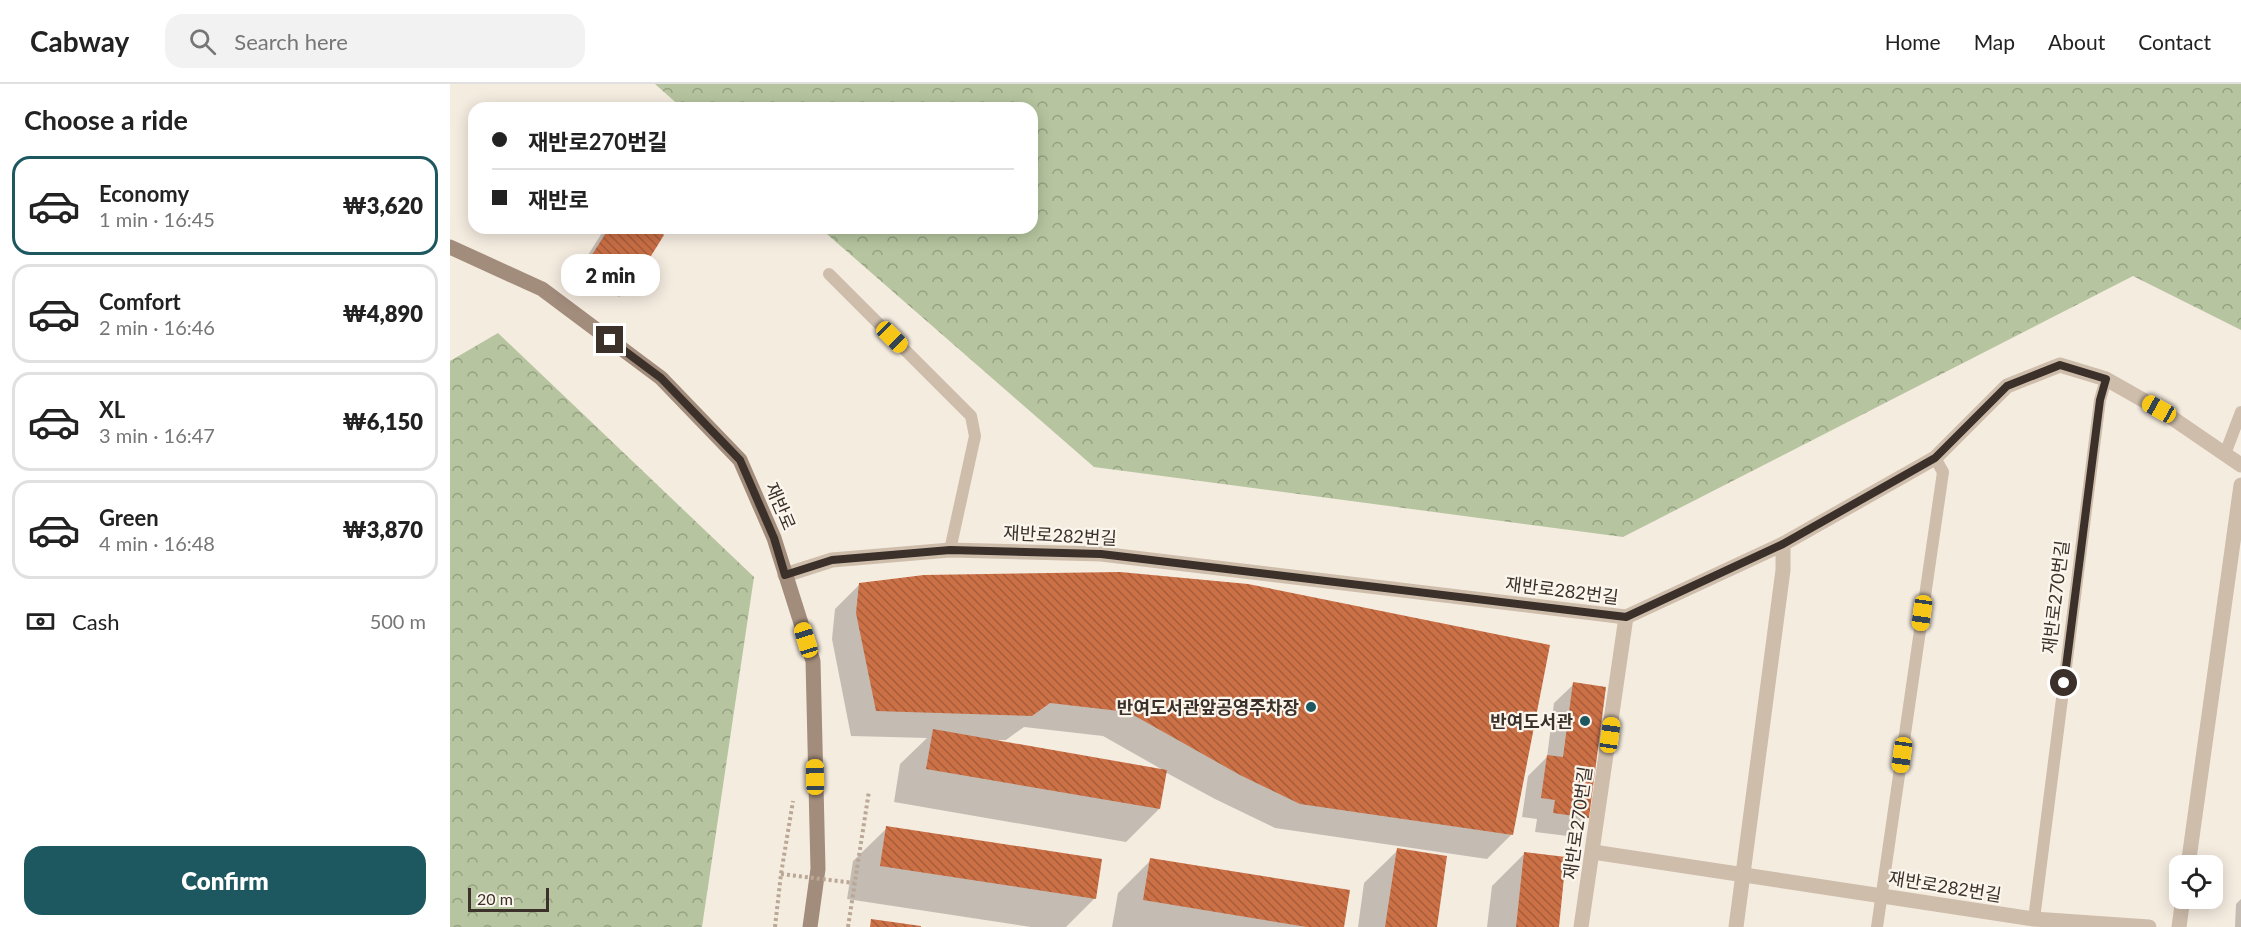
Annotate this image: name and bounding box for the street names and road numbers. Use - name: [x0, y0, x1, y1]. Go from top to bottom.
- street label: 재반로: [761, 479, 801, 533]
- street label: 재반로282번길: [1002, 521, 1118, 549]
- street label: 재반로270번길: [2037, 539, 2073, 655]
- street label: 재반로282번길: [1504, 572, 1620, 608]
- street label: 재반로270번길: [1558, 765, 1596, 881]
- street label: 재반로282번길: [1887, 866, 2003, 906]

